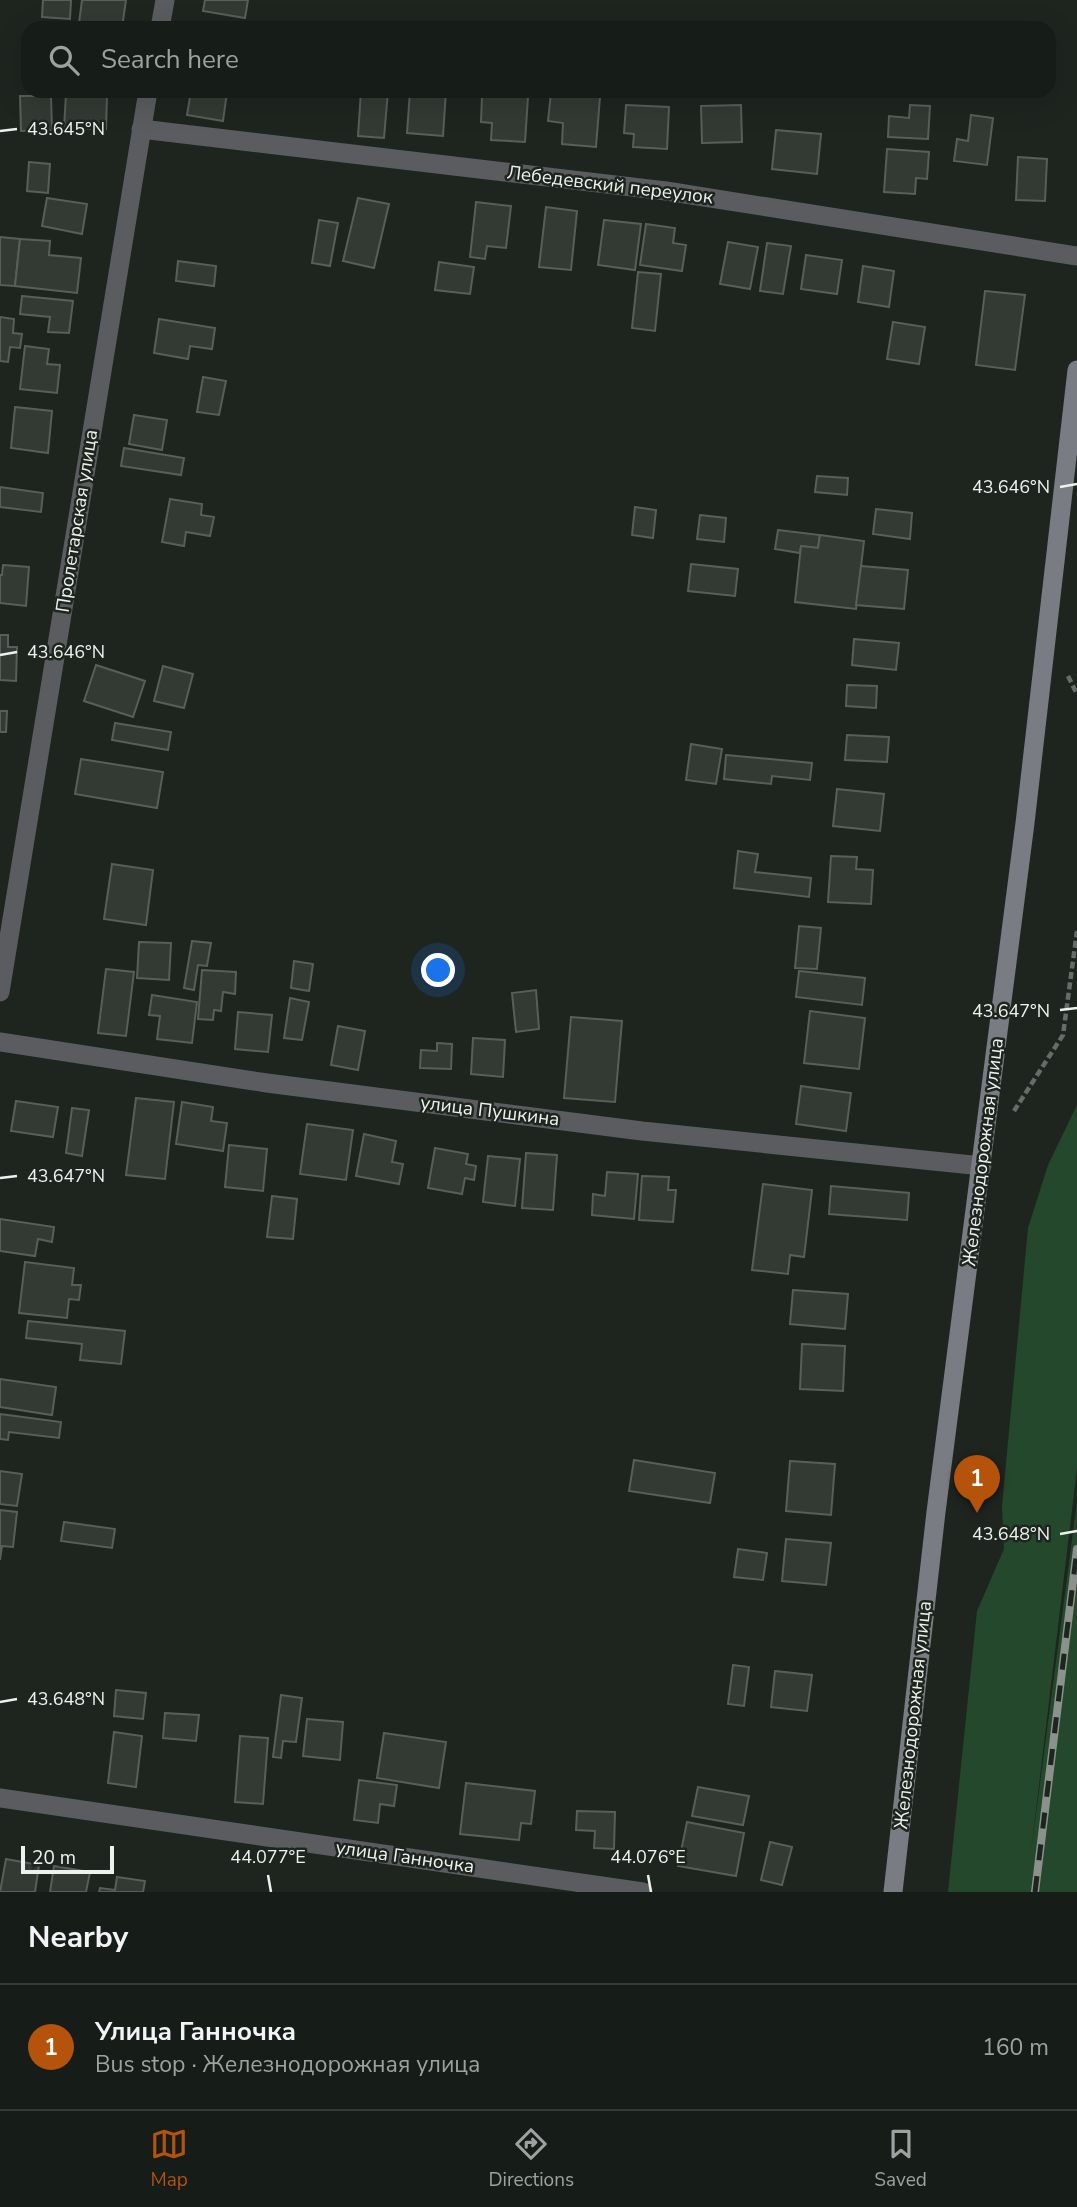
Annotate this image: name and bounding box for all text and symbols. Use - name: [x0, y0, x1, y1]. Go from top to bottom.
- search box: [21, 21, 1056, 98]
- icon: search: [45, 41, 83, 79]
- text: Search here: [101, 42, 239, 77]
- text: 43.645°N: [27, 117, 105, 141]
- street label: Лебедевский переулок: [506, 159, 714, 211]
- street label: Пролетарская улица: [50, 428, 104, 614]
- text: 43.646°N: [972, 475, 1050, 499]
- text: 43.646°N: [27, 640, 105, 664]
- your location: [421, 953, 455, 987]
- text: 43.647°N: [972, 999, 1050, 1023]
- street label: Железнодорожная улица: [956, 1036, 1010, 1268]
- street label: улица Пушкина: [419, 1090, 561, 1132]
- text: 43.647°N: [27, 1164, 105, 1188]
- pin: 1: [954, 1455, 1000, 1513]
- text: 43.648°N: [972, 1522, 1050, 1546]
- street label: Железнодорожная улица: [888, 1599, 938, 1831]
- text: 43.648°N: [27, 1687, 105, 1711]
- street label: улица Ганночка: [334, 1834, 476, 1880]
- scale bar: [21, 1843, 114, 1875]
- text: 20 m: [32, 1845, 76, 1871]
- text: 44.077°E: [230, 1845, 306, 1869]
- text: 44.076°E: [610, 1845, 686, 1869]
- text: Nearby: [28, 1917, 128, 1958]
- text: Улица Ганночка: [95, 2014, 296, 2049]
- text: 1: [44, 2032, 58, 2063]
- text: 160 m: [982, 2032, 1049, 2063]
- text: Bus stop · Железнодорожная улица: [95, 2049, 480, 2080]
- tab: Map: [150, 2125, 188, 2193]
- tab: Directions: [488, 2125, 574, 2193]
- tab: Saved: [874, 2125, 927, 2193]

